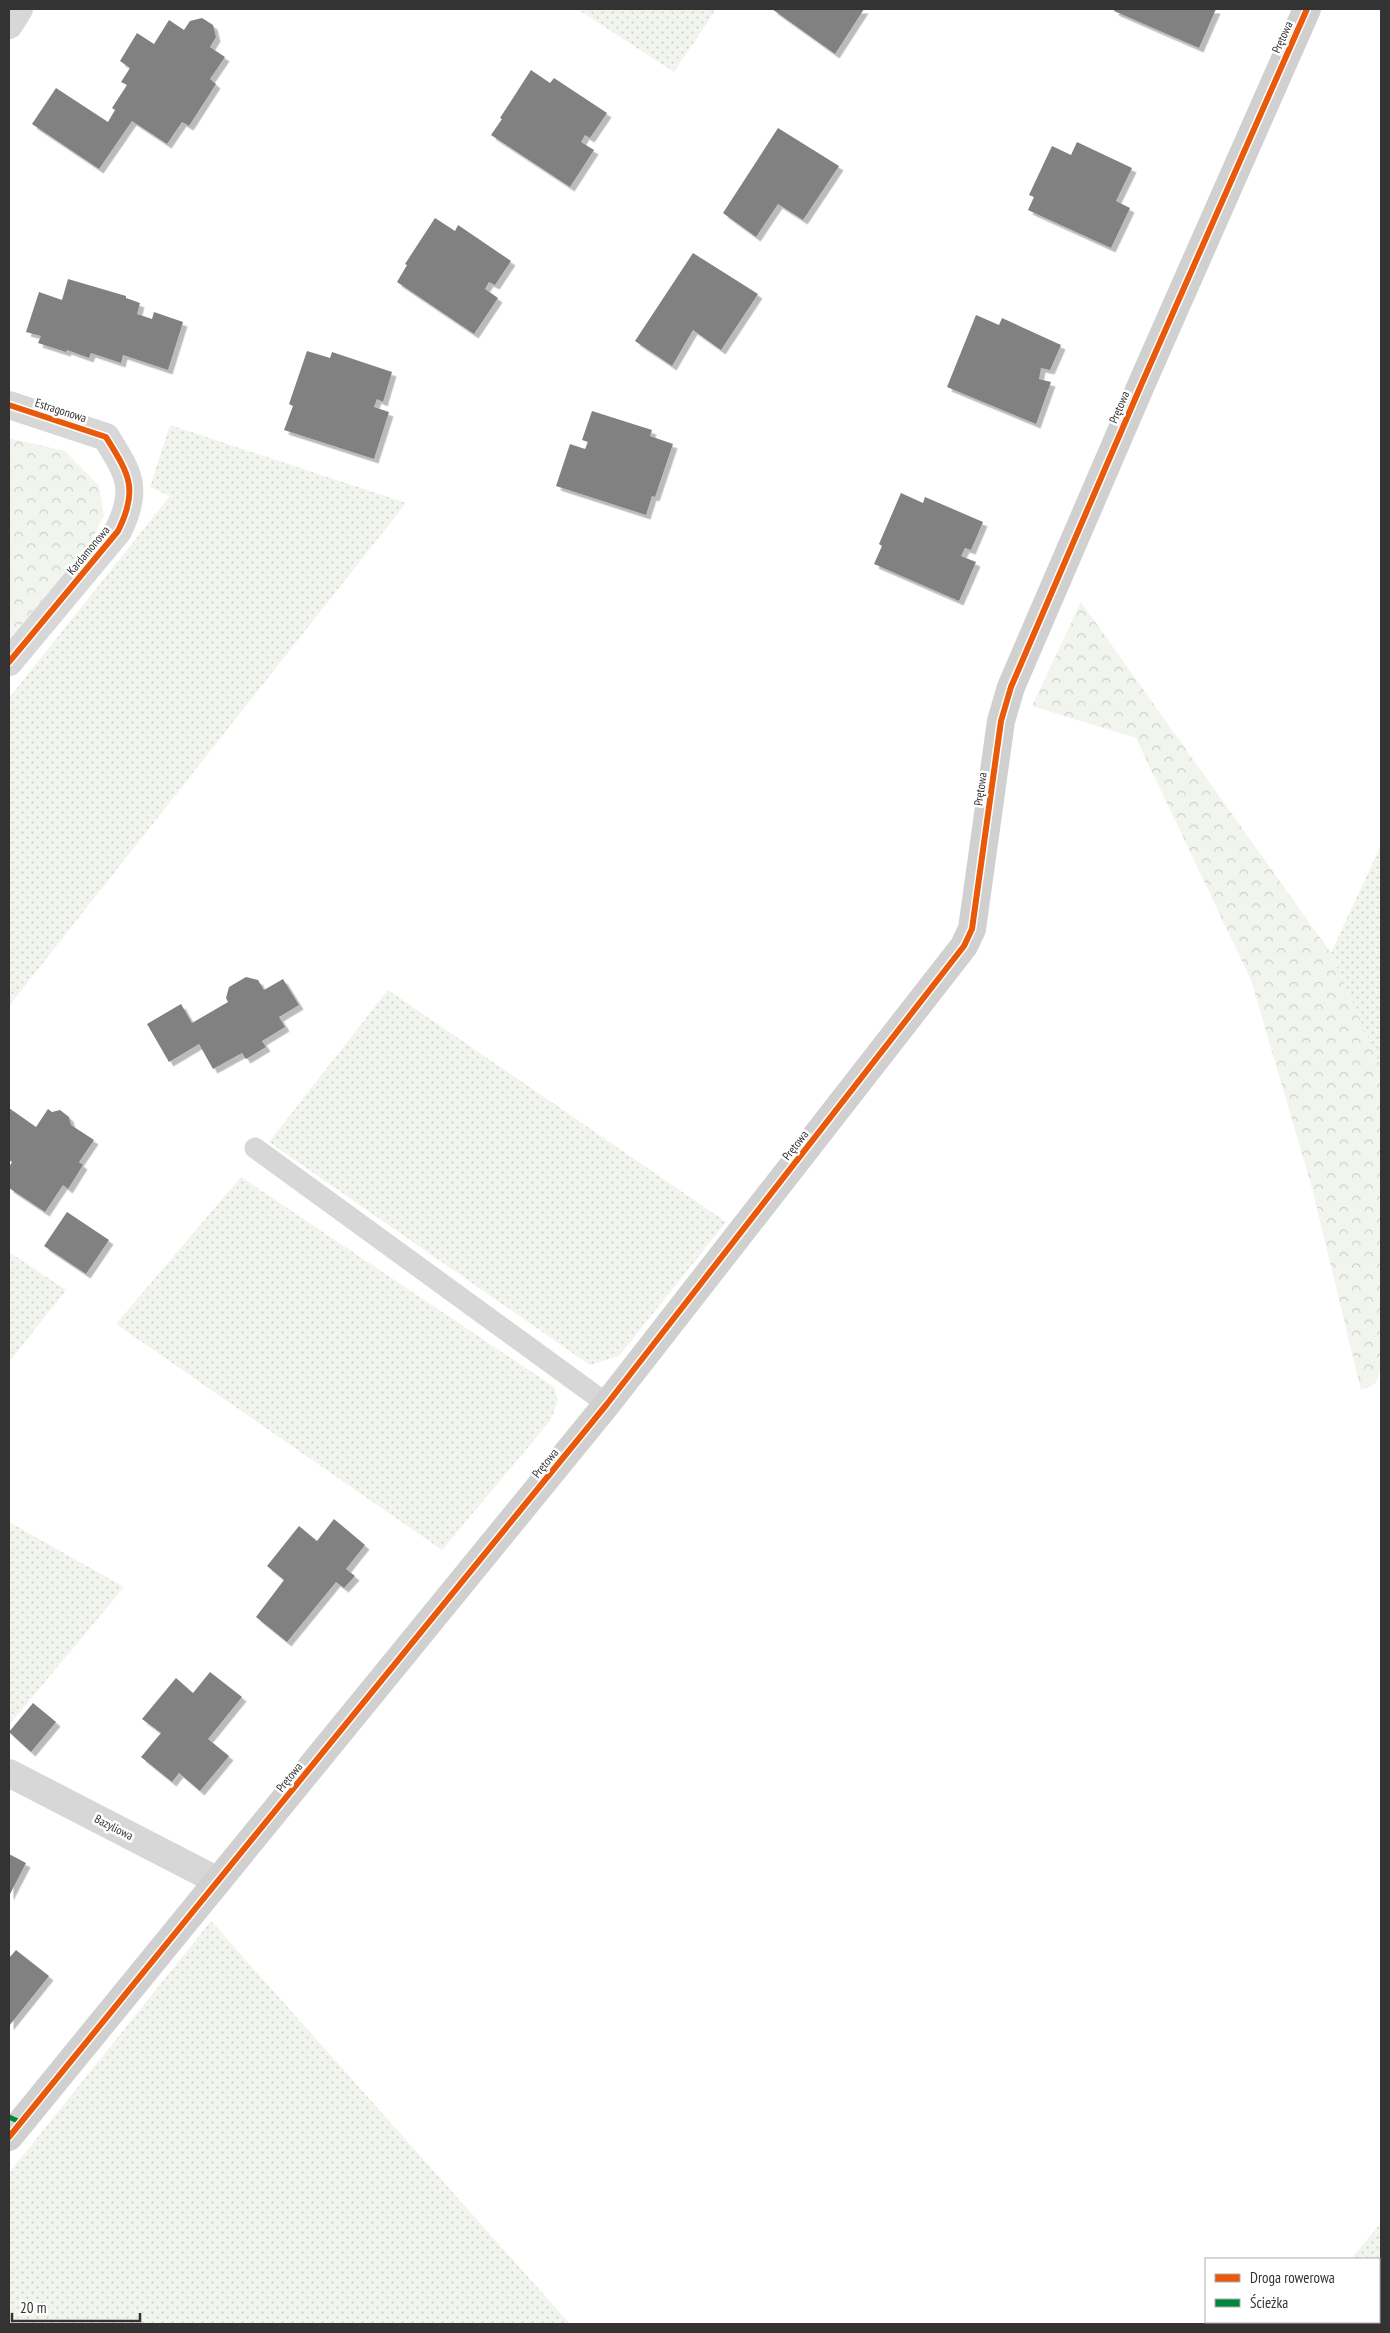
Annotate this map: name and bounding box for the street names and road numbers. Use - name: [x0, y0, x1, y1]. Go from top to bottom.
- street label: Prętowa: [1268, 18, 1296, 55]
- street label: Prętowa: [1106, 388, 1133, 425]
- street label: Estragonowa: [33, 395, 89, 425]
- street label: Kardamonowa: [63, 522, 113, 577]
- street label: Prętowa: [970, 771, 990, 807]
- street label: Prętowa: [779, 1127, 811, 1163]
- street label: Prętowa: [529, 1445, 561, 1481]
- street label: Prętowa: [273, 1759, 305, 1795]
- street label: Bazyliowa: [92, 1811, 136, 1843]

